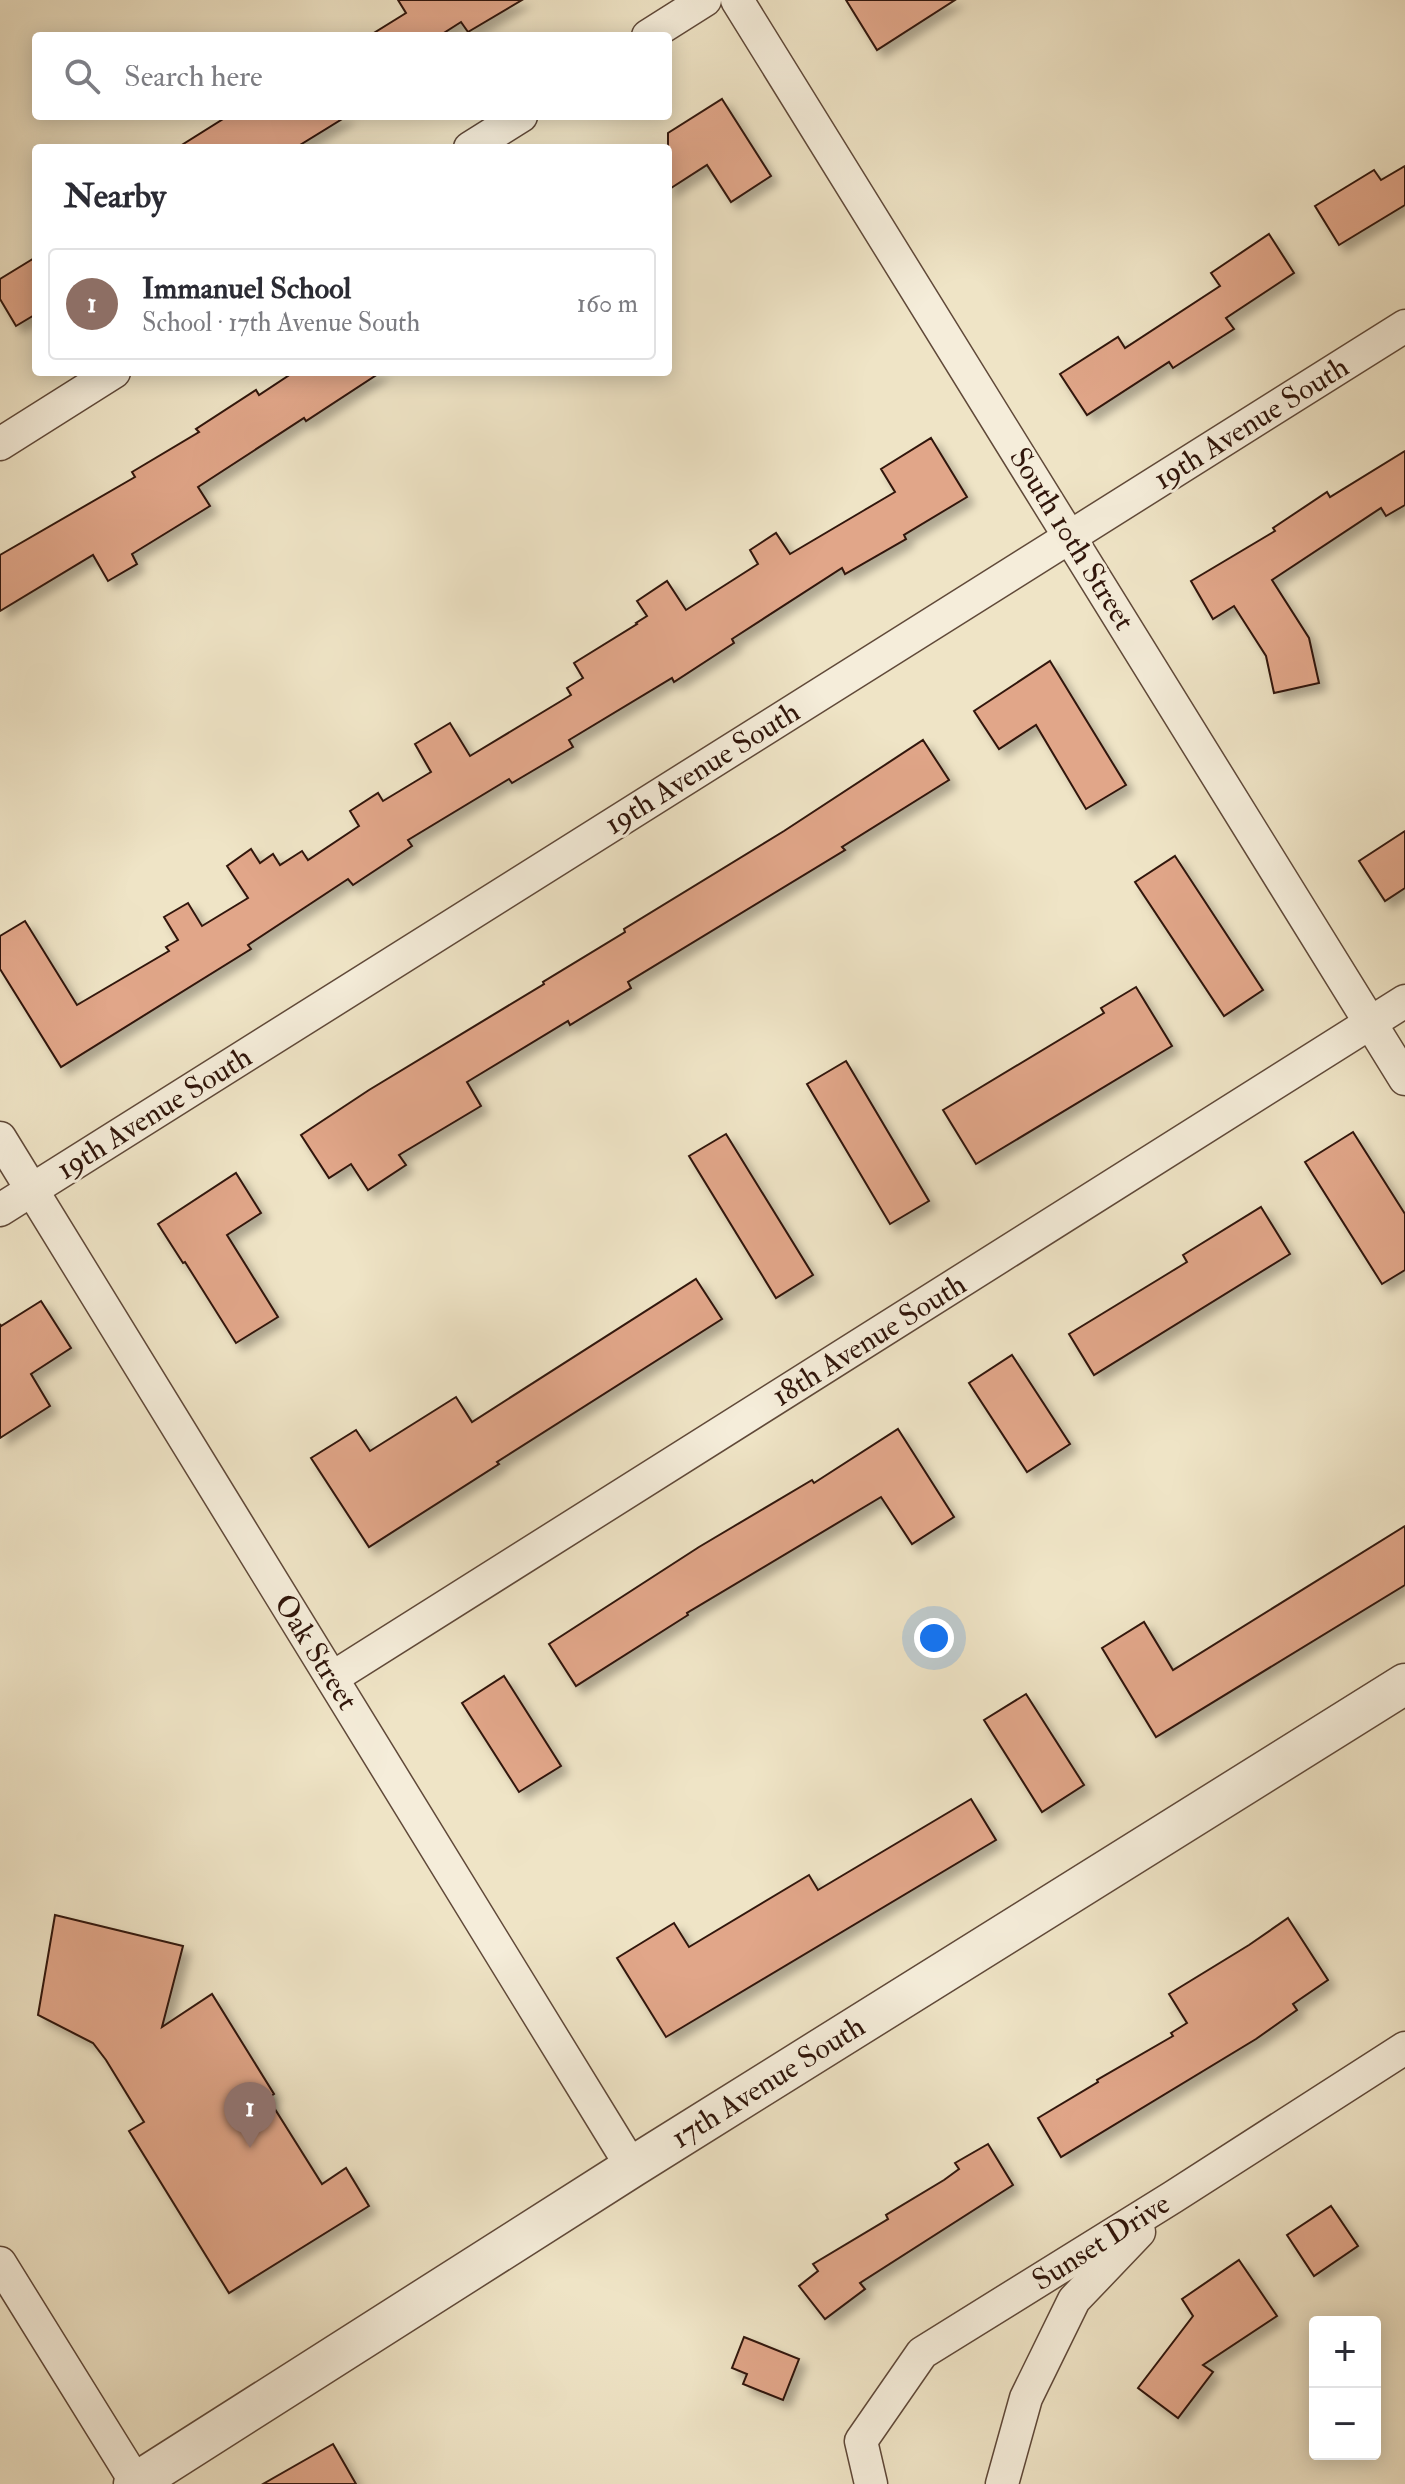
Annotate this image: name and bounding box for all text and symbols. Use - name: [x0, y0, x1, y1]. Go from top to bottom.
- search box: [32, 32, 672, 120]
- icon: search: [60, 54, 104, 98]
- text: Search here: [124, 58, 263, 95]
- text: Nearby: [64, 175, 166, 218]
- text: Immanuel School: [142, 270, 351, 307]
- text: 1: [87, 288, 97, 320]
- text: 160 m: [577, 288, 638, 320]
- text: School · 17th Avenue South: [142, 307, 420, 339]
- street label: 19th Avenue South: [1147, 348, 1356, 498]
- street label: South 10th Street: [1001, 441, 1143, 637]
- street label: 19th Avenue South: [598, 693, 807, 843]
- street label: 19th Avenue South: [50, 1038, 259, 1188]
- street label: 18th Avenue South: [765, 1265, 973, 1414]
- street label: Oak Street: [266, 1587, 366, 1717]
- your location: [914, 1618, 954, 1658]
- street label: 17th Avenue South: [664, 2008, 872, 2156]
- pin: 1: [224, 2082, 276, 2148]
- street label: Sunset Drive: [1025, 2185, 1177, 2299]
- map controls: [1309, 2316, 1381, 2460]
- button: +: [1309, 2316, 1381, 2388]
- button: −: [1309, 2388, 1381, 2460]

